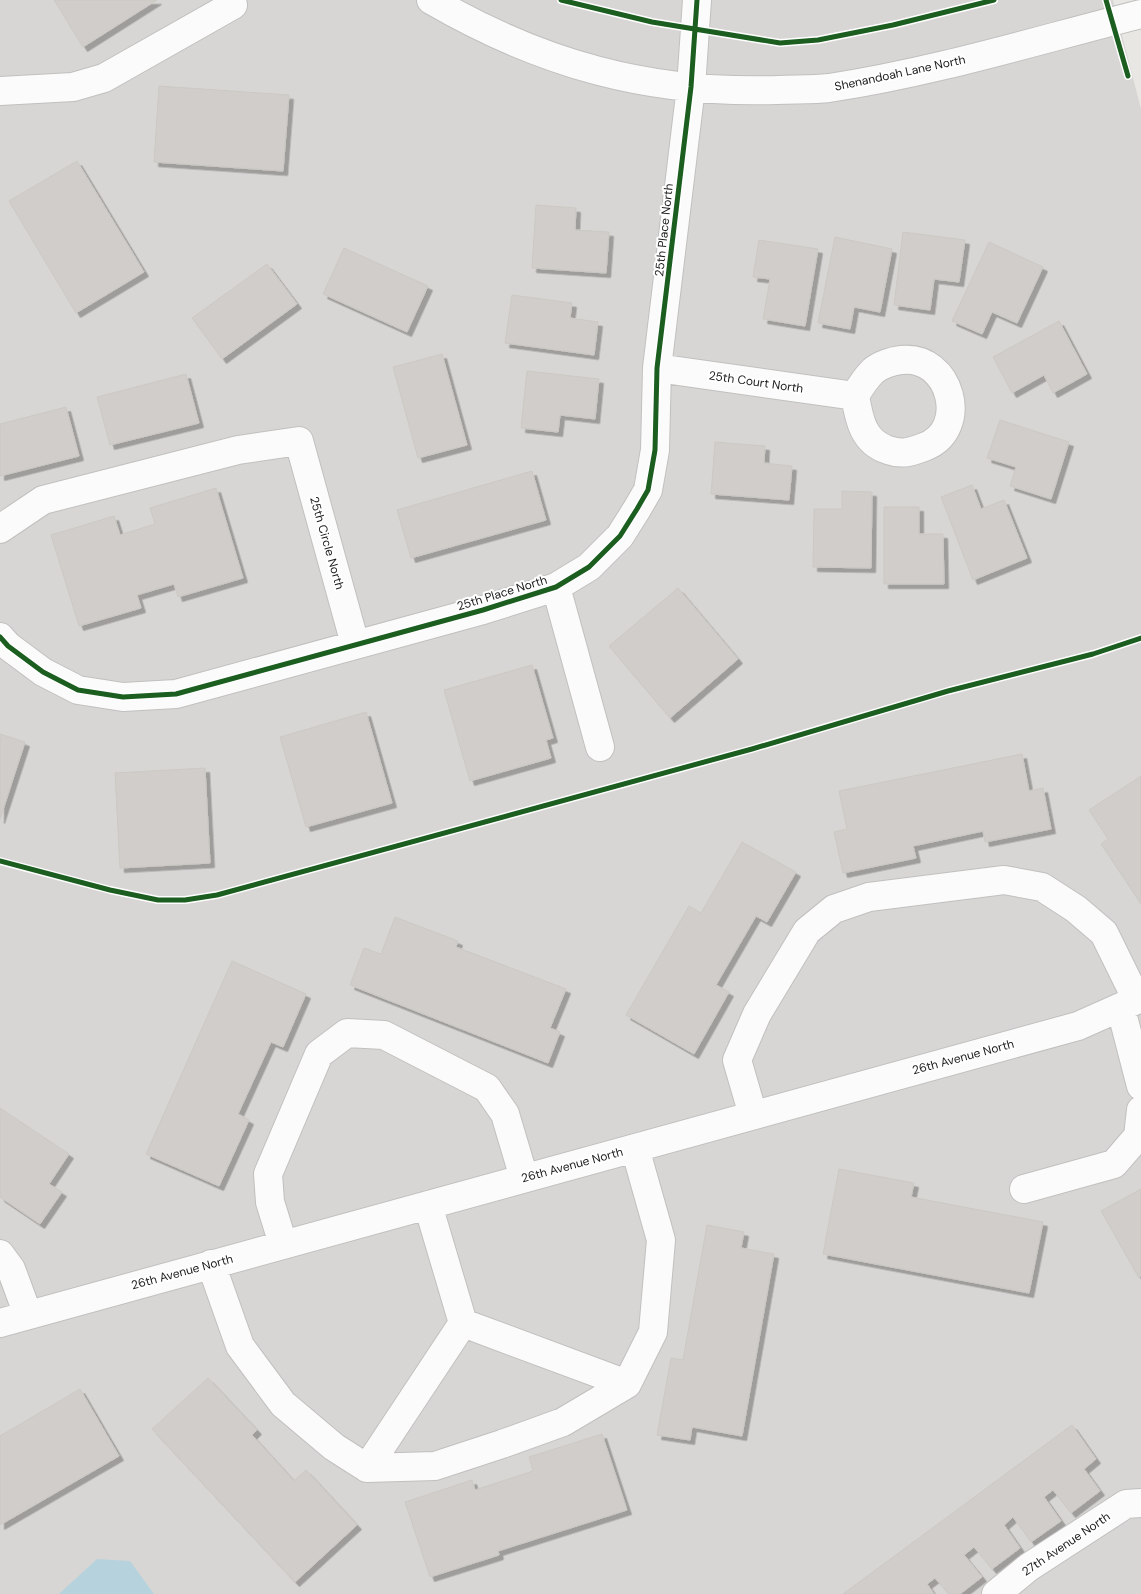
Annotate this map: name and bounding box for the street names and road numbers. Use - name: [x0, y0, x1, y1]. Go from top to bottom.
- street label: Shenandoah Lane North: [833, 51, 967, 95]
- street label: 25th Place North: [651, 183, 677, 277]
- street label: 25th Court North: [708, 367, 804, 397]
- street label: 25th Circle North: [306, 495, 348, 591]
- street label: 25th Place North: [455, 572, 549, 614]
- street label: 26th Avenue North: [910, 1036, 1016, 1078]
- street label: 26th Avenue North: [519, 1144, 625, 1186]
- street label: 26th Avenue North: [129, 1251, 235, 1293]
- street label: 27th Avenue North: [1019, 1508, 1113, 1580]

